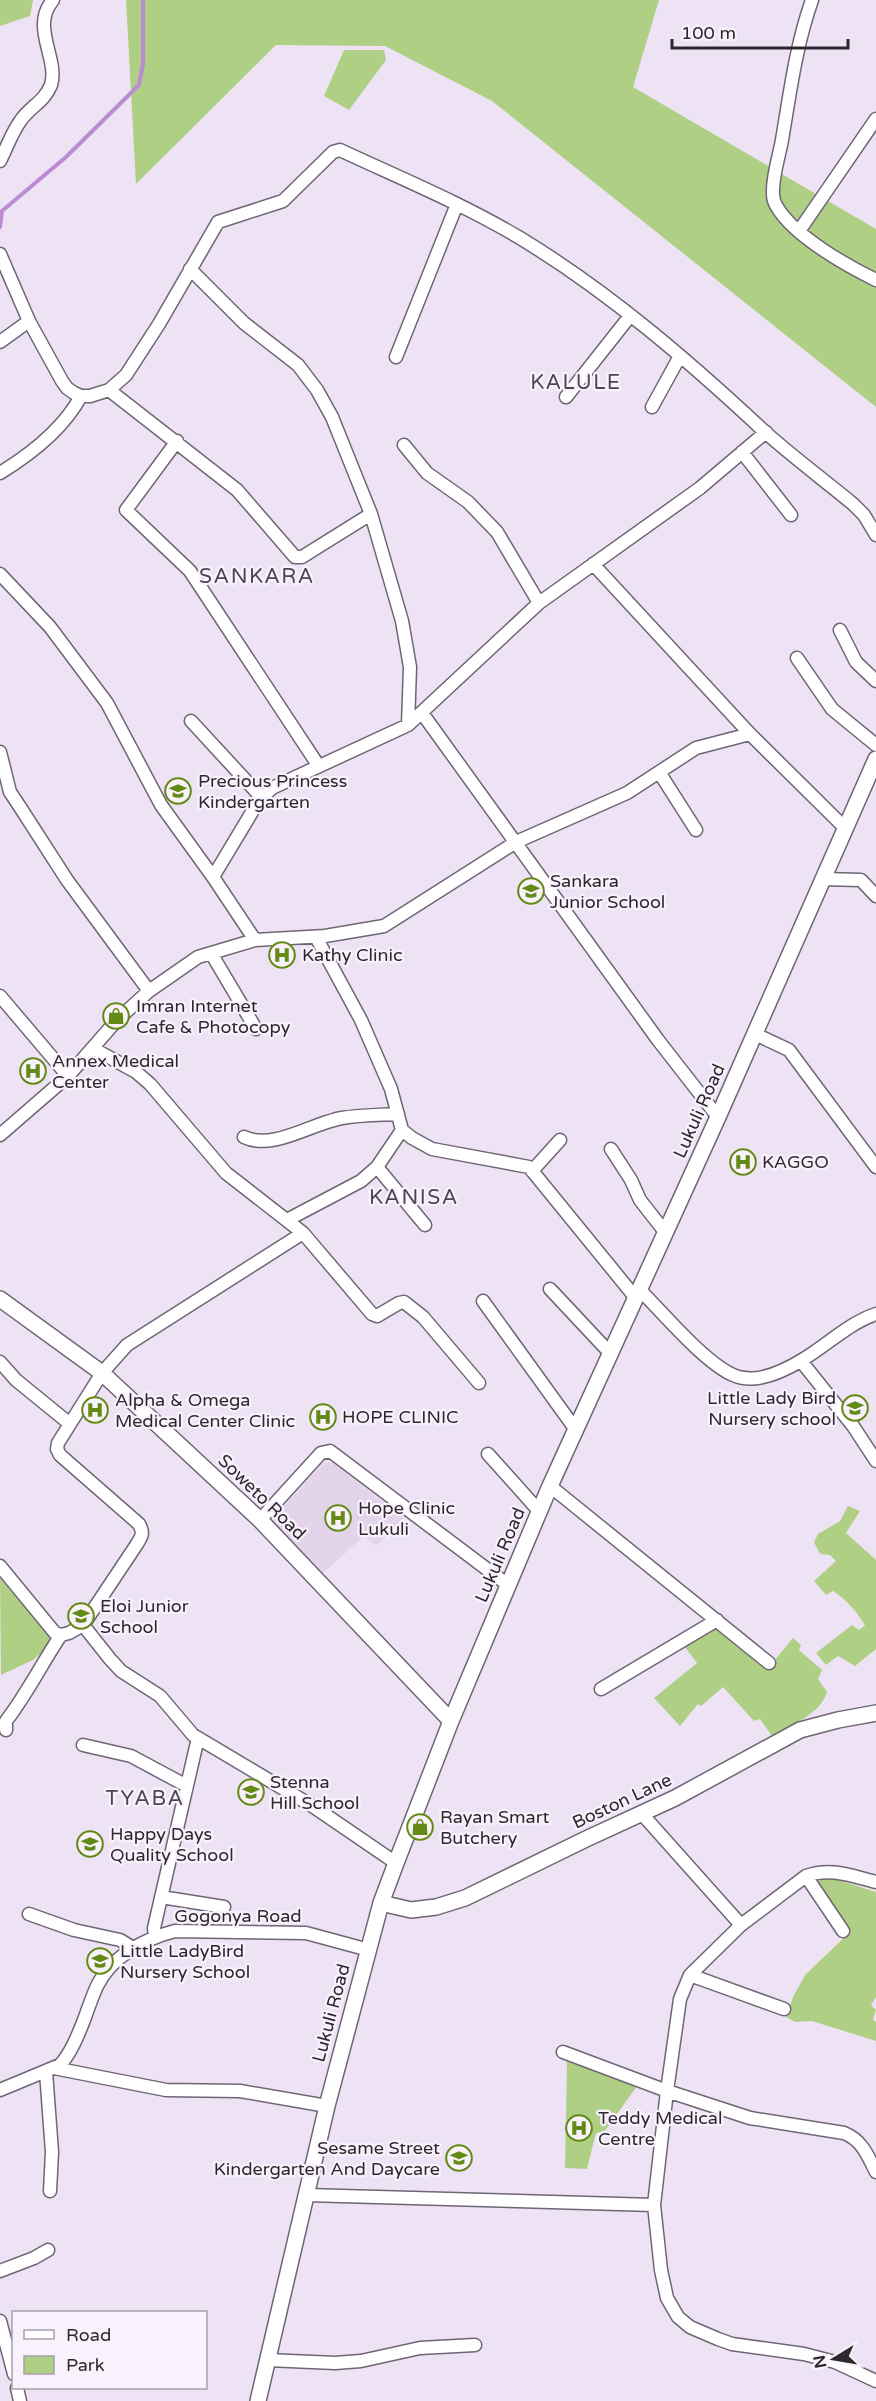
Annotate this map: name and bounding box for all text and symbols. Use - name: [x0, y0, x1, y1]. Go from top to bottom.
- scale bar: [672, 12, 848, 50]
- text: 100 m: [681, 22, 736, 44]
- district label: KALULE: [530, 370, 622, 395]
- district label: SANKARA: [199, 564, 315, 589]
- place label: Precious Princess Kindergarten: [198, 770, 347, 813]
- school or university icon: Precious Princess Kindergarten: [163, 776, 193, 806]
- place label: Sankara Junior School: [550, 870, 665, 913]
- school or university icon: Sankara Junior School: [516, 876, 546, 906]
- hospital icon: Kathy Clinic: [267, 940, 297, 970]
- place label: Kathy Clinic: [302, 944, 403, 966]
- place label: Imran Internet Cafe & Photocopy: [136, 995, 291, 1038]
- shop icon: Imran Internet Cafe & Photocopy: [101, 1001, 131, 1031]
- place label: Annex Medical Center: [52, 1050, 179, 1093]
- hospital icon: Annex Medical Center: [18, 1056, 48, 1086]
- street label: Lukuli Road: [668, 1060, 730, 1162]
- hospital icon: KAGGO: [728, 1147, 758, 1177]
- place label: KAGGO: [762, 1151, 829, 1173]
- district label: KANISA: [369, 1185, 459, 1210]
- place label: Little Lady Bird Nursery school: [707, 1387, 836, 1430]
- place label: Alpha & Omega Medical Center Clinic: [115, 1389, 295, 1432]
- school or university icon: Little Lady Bird Nursery school: [840, 1393, 870, 1423]
- hospital icon: Alpha & Omega Medical Center Clinic: [80, 1395, 110, 1425]
- hospital icon: HOPE CLINIC: [308, 1402, 338, 1432]
- place label: HOPE CLINIC: [342, 1406, 459, 1428]
- street label: Soweto Road: [213, 1450, 311, 1544]
- place label: Hope Clinic Lukuli: [358, 1497, 455, 1540]
- hospital icon: Hope Clinic Lukuli: [323, 1503, 353, 1533]
- street label: Lukuli Road: [470, 1504, 530, 1606]
- place label: Eloi Junior School: [100, 1595, 189, 1638]
- school or university icon: Eloi Junior School: [66, 1601, 96, 1631]
- street label: Boston Lane: [569, 1768, 675, 1834]
- place label: Stenna Hill School: [270, 1771, 360, 1814]
- school or university icon: Stenna Hill School: [236, 1777, 266, 1807]
- district label: TYABA: [105, 1786, 185, 1811]
- place label: Rayan Smart Butchery: [440, 1806, 550, 1849]
- shop icon: Rayan Smart Butchery: [405, 1812, 435, 1842]
- place label: Happy Days Quality School: [110, 1823, 234, 1866]
- school or university icon: Happy Days Quality School: [75, 1829, 105, 1859]
- street label: Gogonya Road: [174, 1905, 302, 1927]
- place label: Little LadyBird Nursery School: [120, 1940, 250, 1983]
- school or university icon: Little LadyBird Nursery School: [85, 1946, 115, 1976]
- street label: Lukuli Road: [307, 1961, 355, 2065]
- place label: Teddy Medical Centre: [598, 2107, 722, 2150]
- hospital icon: Teddy Medical Centre: [564, 2113, 594, 2143]
- place label: Sesame Street Kindergarten And Daycare: [214, 2137, 440, 2180]
- school or university icon: Sesame Street Kindergarten And Daycare: [444, 2143, 474, 2173]
- legend: [12, 2311, 207, 2389]
- text: Road: [66, 2324, 111, 2346]
- north arrow: [804, 2329, 864, 2389]
- text: N: [809, 2353, 831, 2370]
- text: Park: [66, 2354, 105, 2376]

